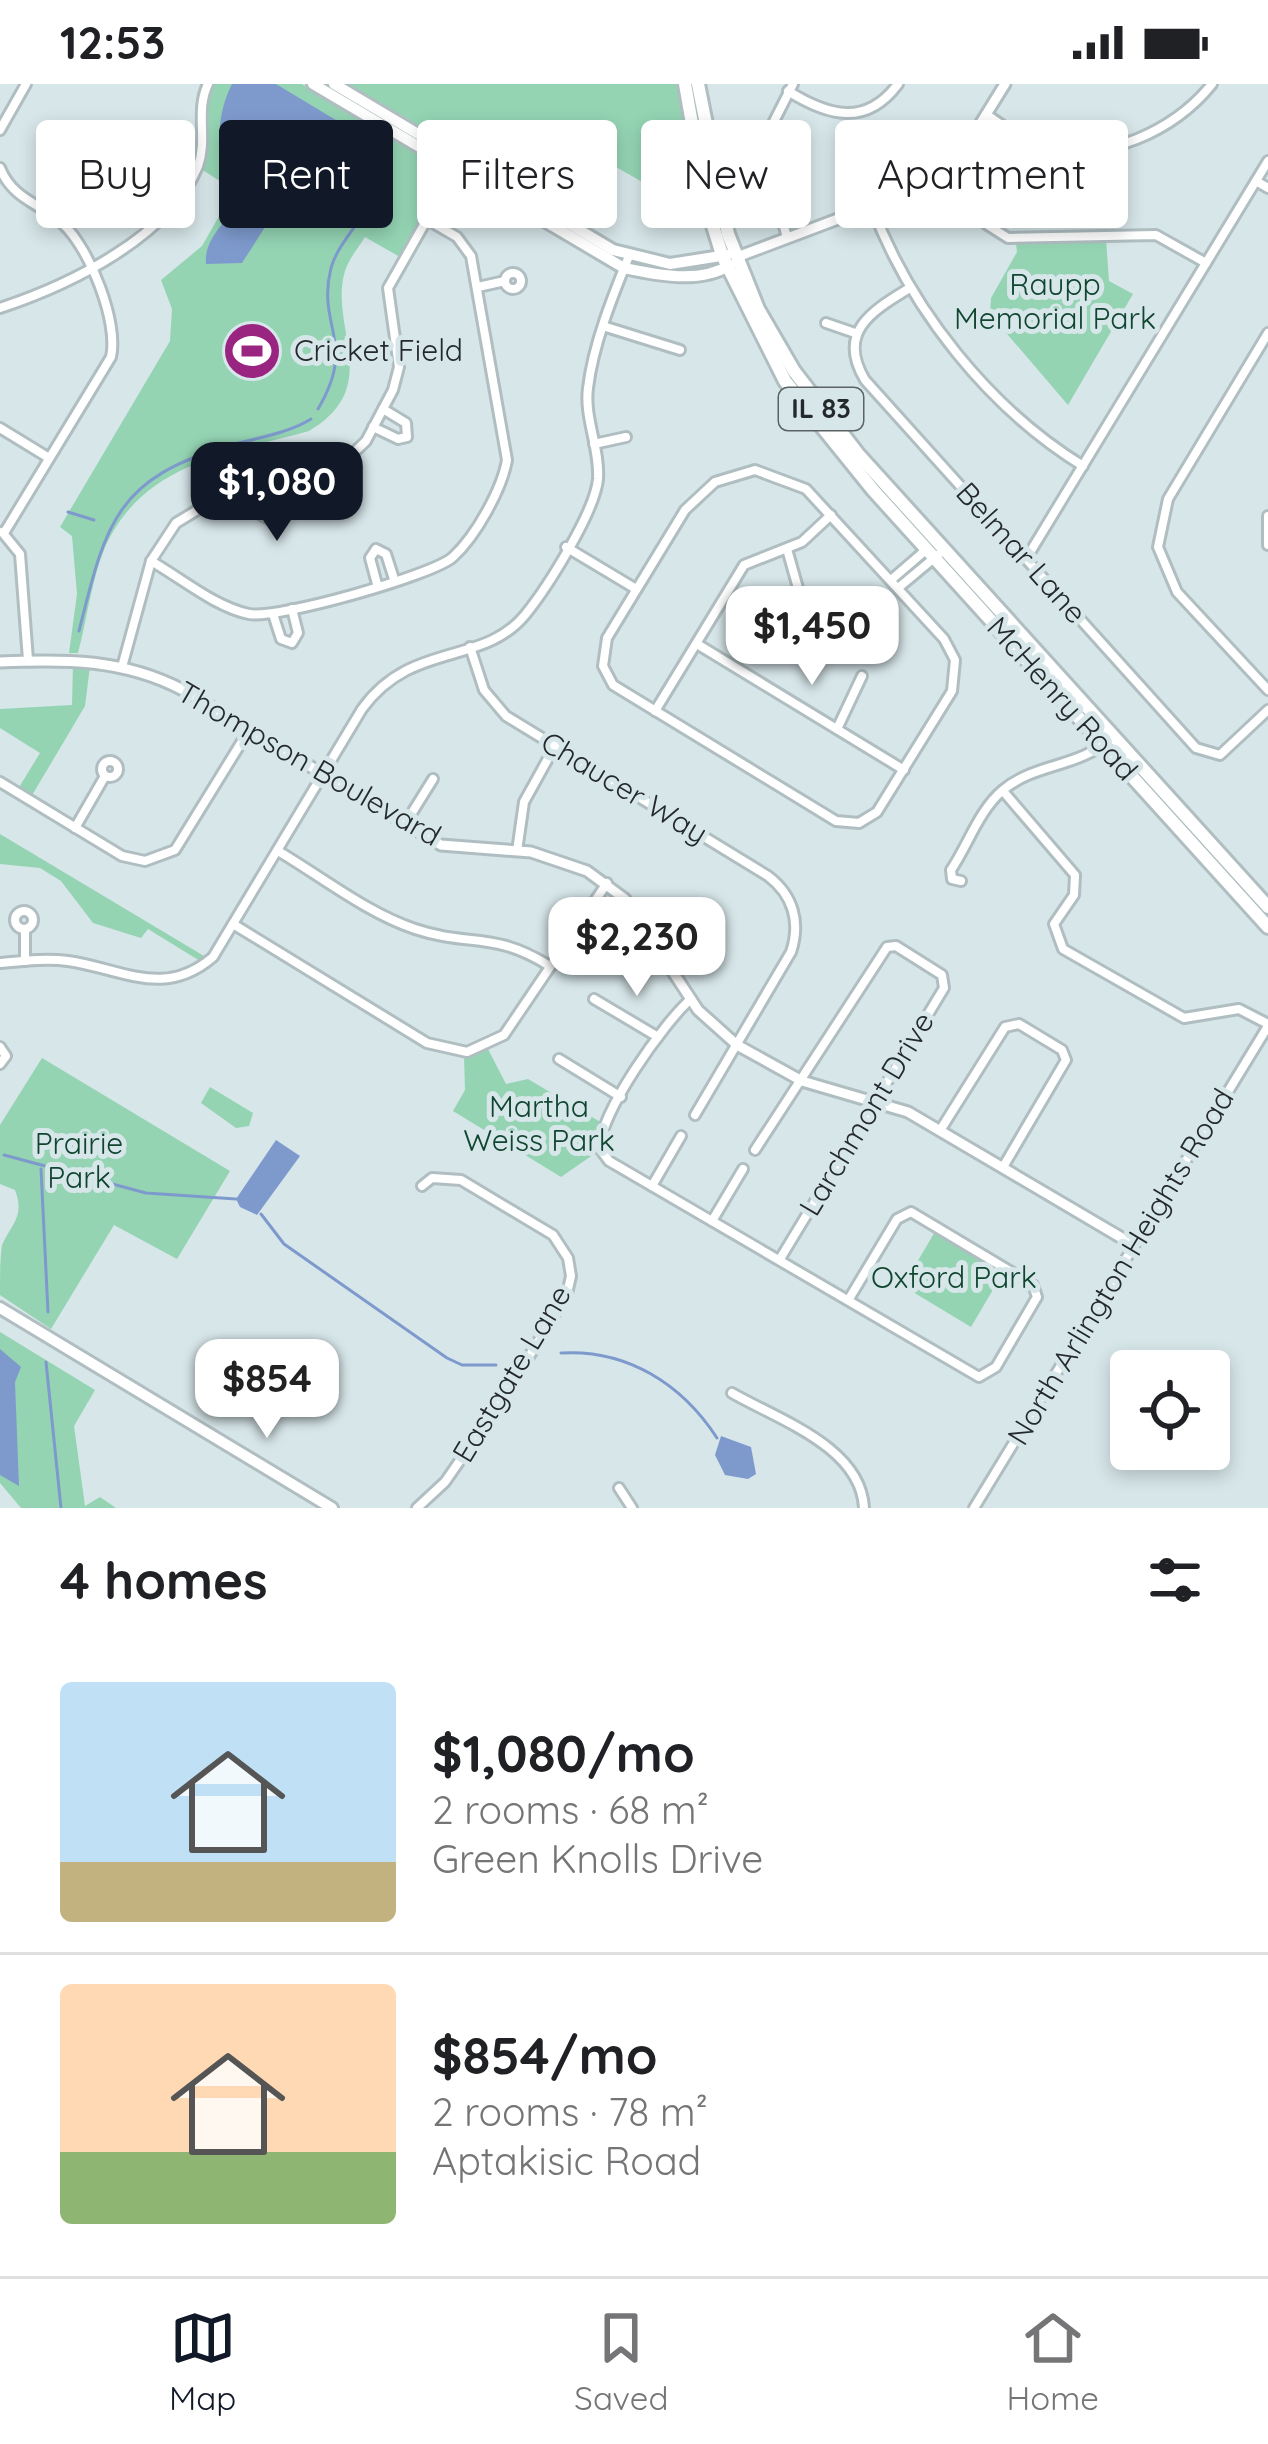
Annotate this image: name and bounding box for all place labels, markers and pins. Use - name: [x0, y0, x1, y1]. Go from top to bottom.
- sports icon: Cricket Field: [221, 320, 283, 382]
- place label: Cricket Field: [294, 331, 463, 369]
- pin: $1,080: [179, 442, 375, 544]
- pin: $1,450: [714, 586, 910, 688]
- pin: $2,230: [539, 897, 735, 999]
- pin: $854: [196, 1339, 338, 1441]

